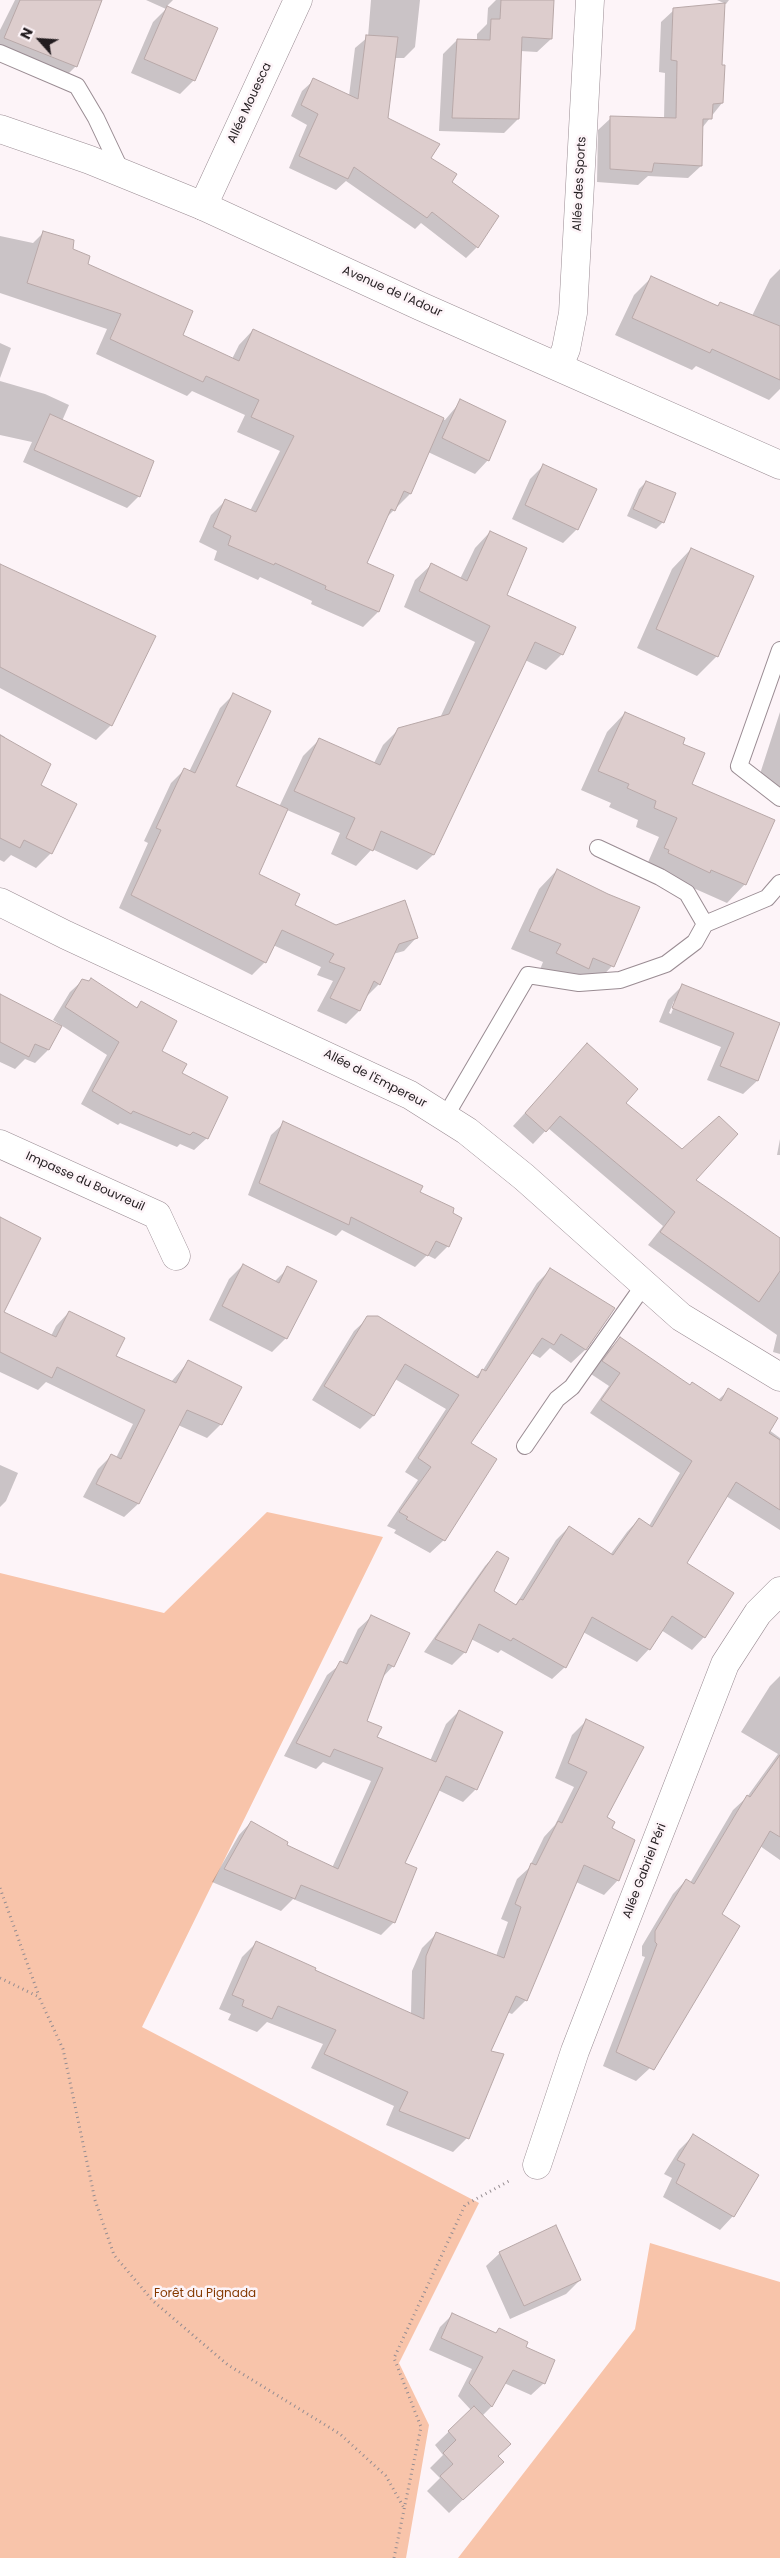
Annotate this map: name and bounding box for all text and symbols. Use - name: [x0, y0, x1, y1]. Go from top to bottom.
- north arrow: [15, 15, 65, 65]
- text: N: [15, 24, 38, 43]
- street label: Allée Mouesca: [225, 61, 275, 145]
- street label: Allée des Sports: [570, 136, 590, 232]
- street label: Avenue de l'Adour: [340, 263, 444, 321]
- street label: Allée de l'Empereur: [321, 1047, 429, 1111]
- street label: Impasse du Bouvreuil: [23, 1149, 147, 1215]
- street label: Allée Gabriel Péri: [620, 1822, 670, 1920]
- park label: Forêt du Pignada: [154, 2287, 256, 2301]

